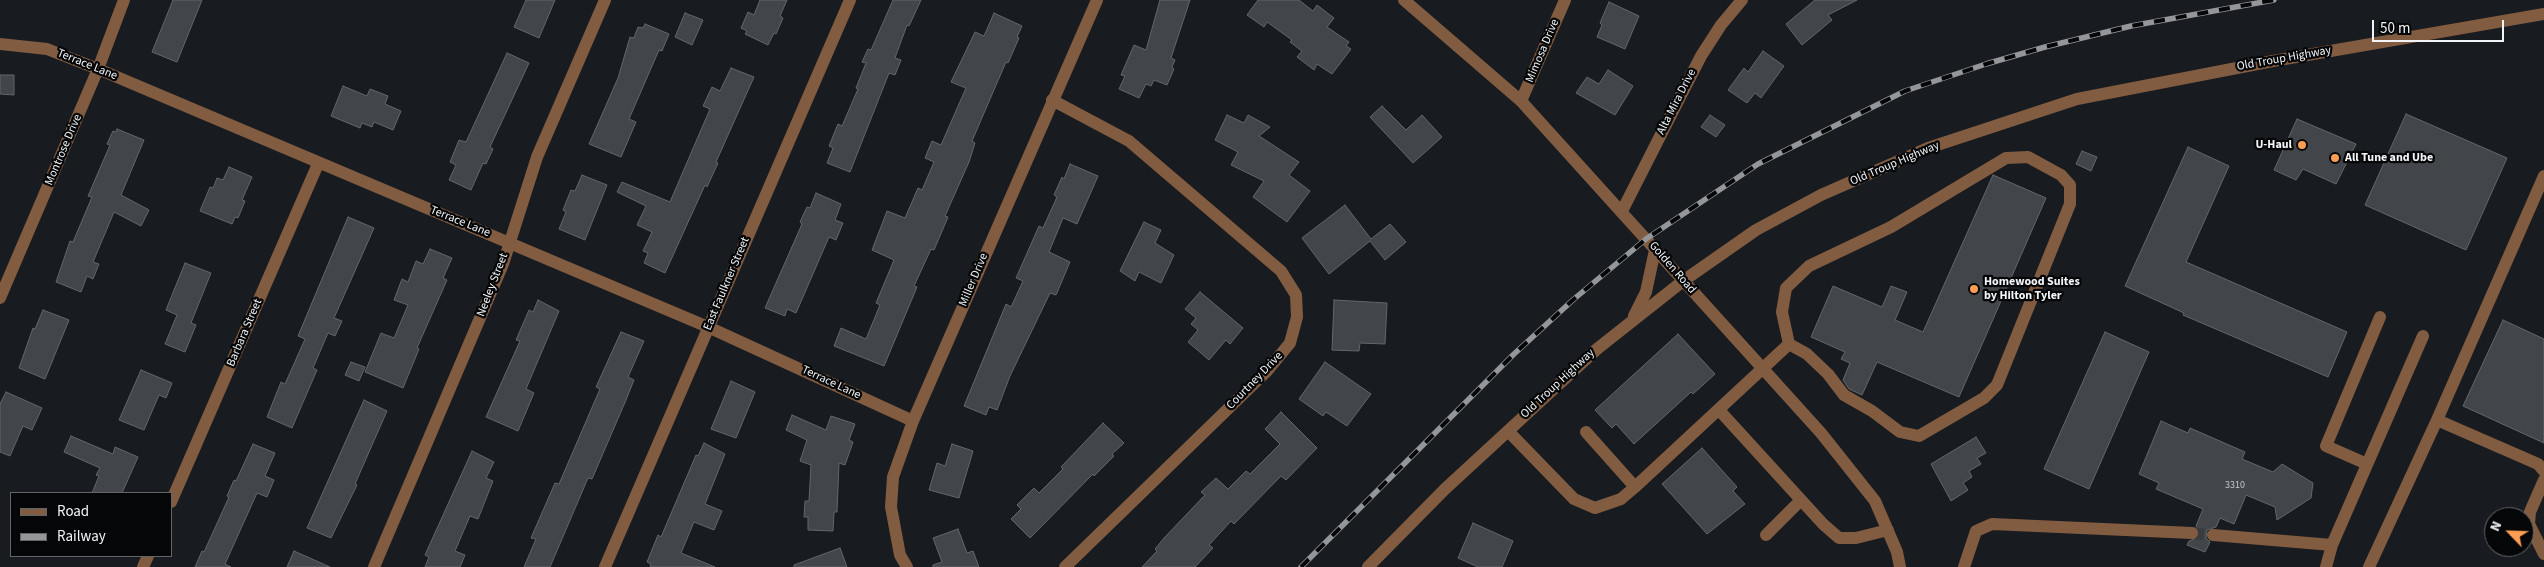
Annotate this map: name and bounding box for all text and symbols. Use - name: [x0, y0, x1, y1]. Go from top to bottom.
- scale bar: [2374, 10, 2506, 42]
- street label: Mimosa Drive: [1523, 17, 1563, 85]
- text: 50 m: [2380, 18, 2410, 39]
- street label: Old Troup Highway: [2236, 44, 2332, 74]
- street label: Terrace Lane: [55, 46, 119, 84]
- street label: Alta Mira Drive: [1654, 67, 1700, 137]
- street label: Montrose Drive: [43, 112, 85, 188]
- place label: U-Haul: [2255, 138, 2292, 152]
- street label: Old Troup Highway: [1848, 139, 1942, 189]
- marker: U-Haul: [2296, 139, 2308, 151]
- place label: All Tune and Ube: [2345, 151, 2433, 165]
- marker: All Tune and Ube: [2329, 152, 2341, 164]
- street label: Terrace Lane: [428, 203, 492, 241]
- street label: East Faulkner Street: [701, 235, 753, 333]
- street label: Golden Road: [1645, 239, 1699, 297]
- street label: Neeley Street: [474, 251, 512, 319]
- street label: Miller Drive: [956, 251, 992, 309]
- place label: Homewood Suites by Hilton Tyler: [1984, 275, 2080, 303]
- marker: Homewood Suites by Hilton Tyler: [1968, 283, 1980, 295]
- street label: Barbara Street: [224, 297, 266, 369]
- street label: Old Troup Highway: [1518, 346, 1598, 422]
- street label: Courtney Drive: [1224, 349, 1286, 413]
- street label: Terrace Lane: [799, 363, 863, 403]
- house number: 3310: [2225, 480, 2245, 492]
- legend: [10, 492, 172, 557]
- text: Road: [57, 501, 89, 522]
- north arrow: [2484, 507, 2534, 557]
- text: N: [2485, 518, 2507, 535]
- text: Railway: [57, 526, 106, 547]

